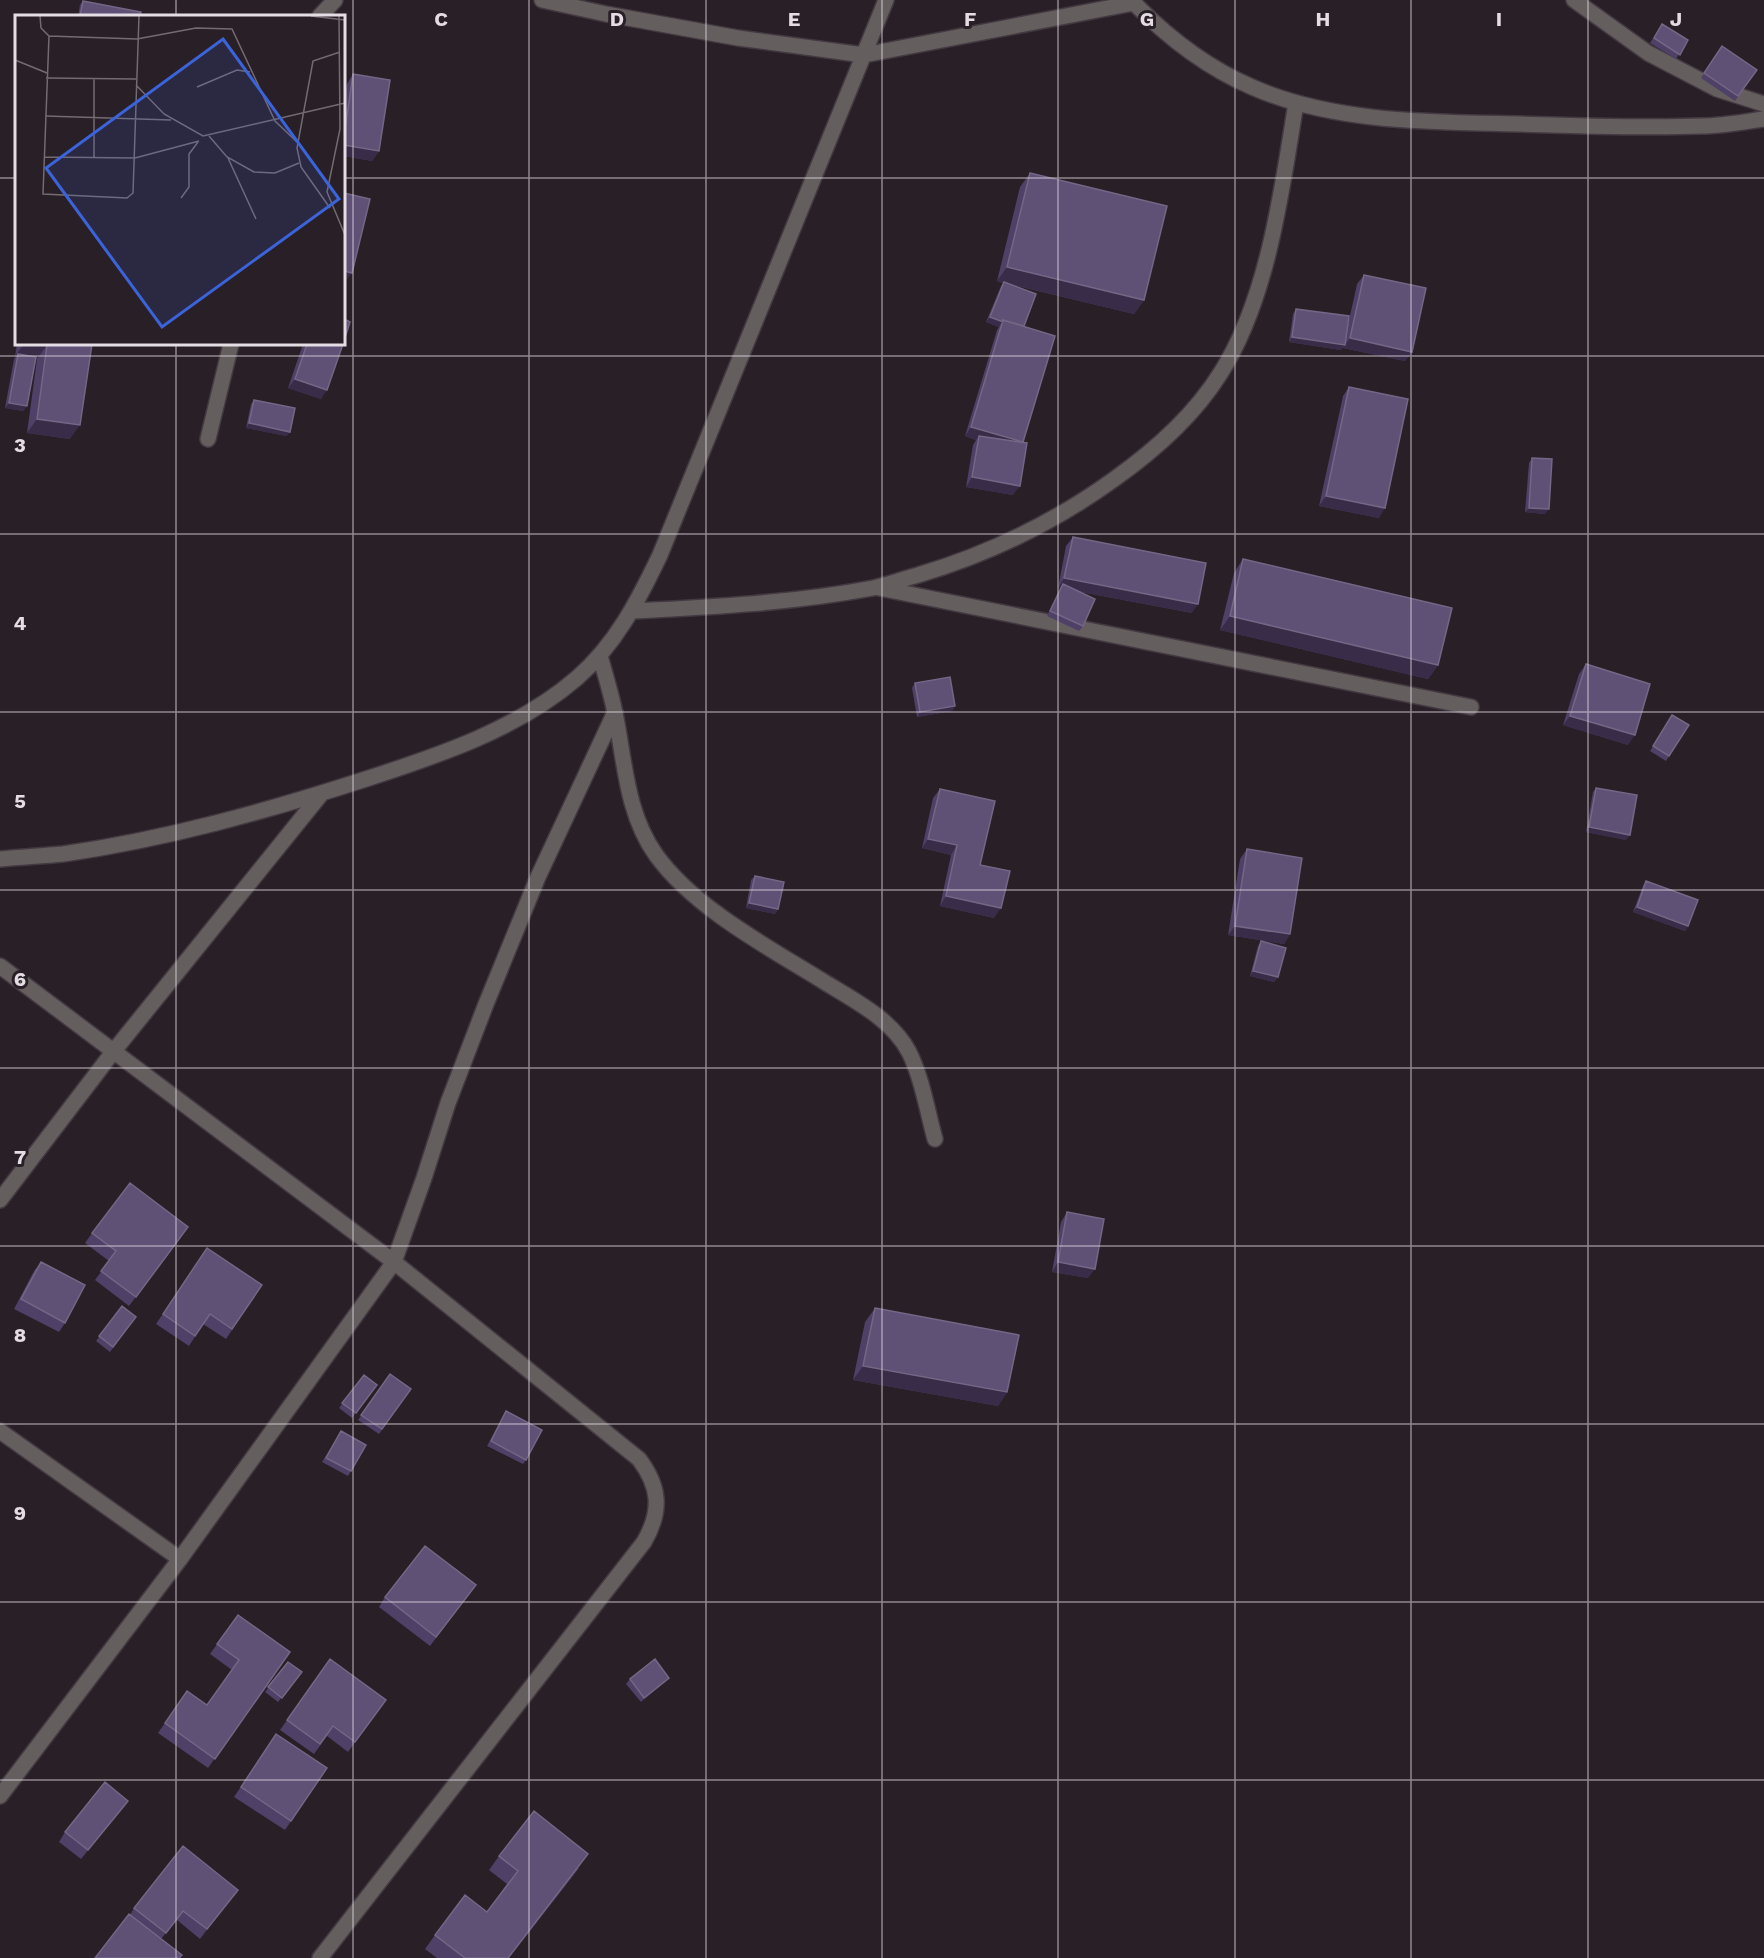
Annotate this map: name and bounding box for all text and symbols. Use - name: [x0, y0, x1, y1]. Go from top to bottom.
- text: C: [434, 7, 448, 31]
- text: D: [610, 7, 624, 31]
- text: E: [788, 7, 800, 31]
- text: F: [964, 7, 976, 31]
- text: G: [1140, 7, 1154, 31]
- text: H: [1316, 7, 1330, 31]
- text: I: [1496, 7, 1502, 31]
- text: J: [1670, 7, 1682, 31]
- inset map: [15, 15, 345, 345]
- text: 3: [14, 433, 26, 457]
- text: 4: [14, 611, 27, 635]
- text: 5: [14, 789, 26, 813]
- text: 6: [14, 967, 26, 991]
- text: 7: [14, 1145, 26, 1169]
- text: 8: [14, 1323, 26, 1347]
- text: 9: [14, 1501, 26, 1525]

